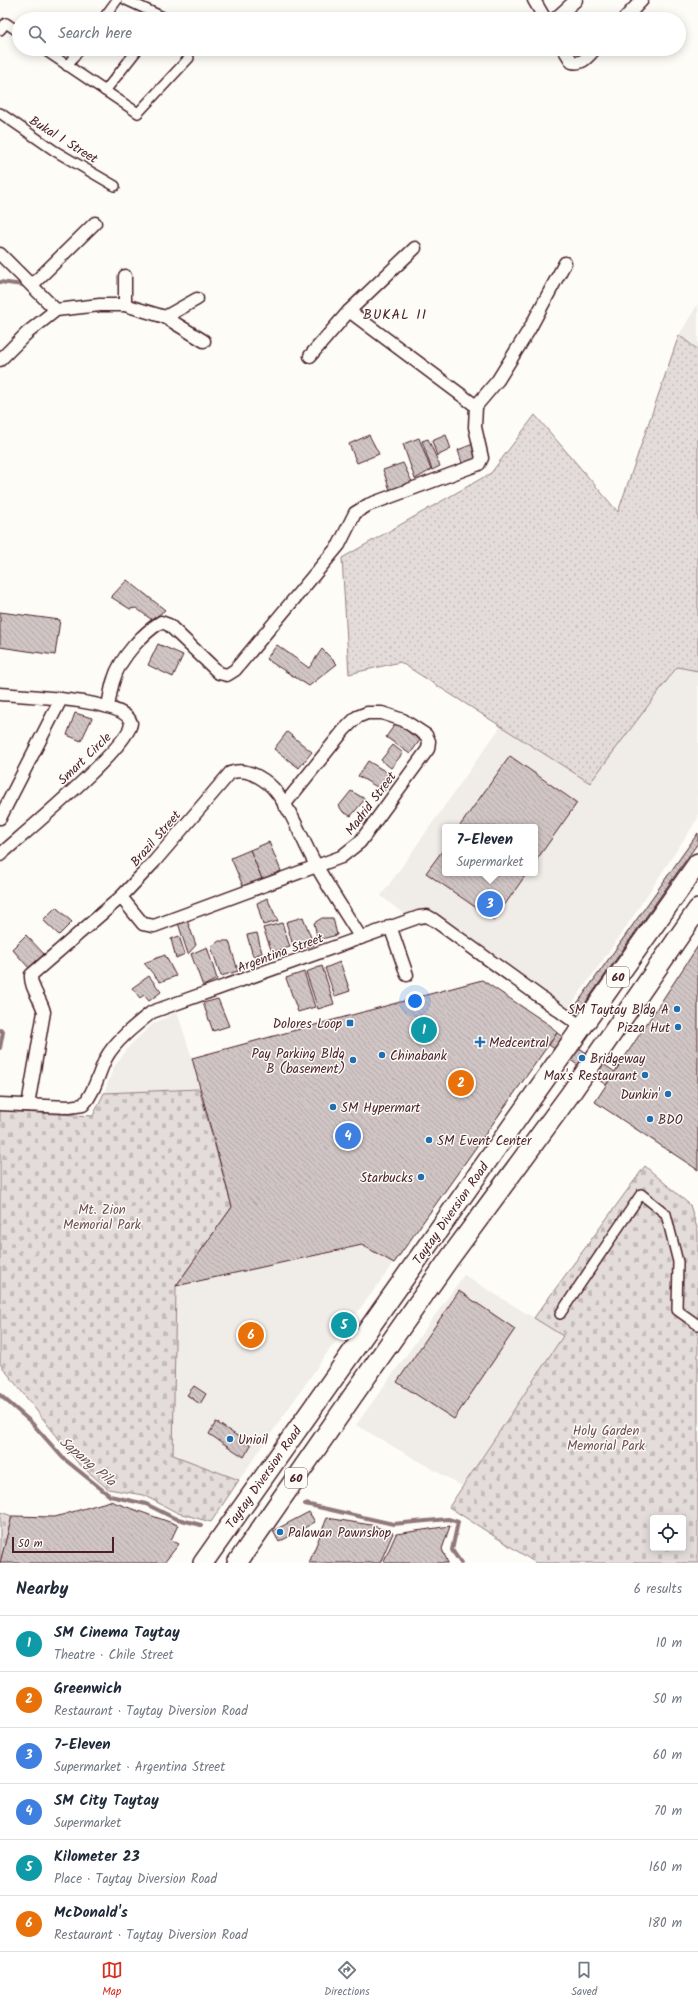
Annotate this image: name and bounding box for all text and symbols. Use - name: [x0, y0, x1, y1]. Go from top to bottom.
- search box: [12, 12, 686, 56]
- text: Search here: [58, 22, 132, 46]
- icon: search: [26, 23, 48, 45]
- street label: Bukal 1 Street: [25, 111, 102, 170]
- district label: BUKAL II: [363, 304, 427, 326]
- street label: Smart Circle: [53, 728, 117, 790]
- street label: Madrid Street: [340, 767, 403, 840]
- street label: Brazil Street: [126, 805, 187, 872]
- popup: [442, 824, 538, 876]
- text: 7-Eleven: [456, 828, 513, 852]
- text: Supermarket: [456, 852, 524, 873]
- pin: 3: [477, 889, 503, 919]
- street label: Argentina Street: [234, 928, 328, 979]
- road number: 60: [607, 967, 629, 987]
- your location: [405, 991, 425, 1011]
- place label: SM Taytay Bldg A: [568, 1000, 669, 1021]
- marker: SM Taytay Bldg A: [672, 1004, 682, 1014]
- place label: Dolores Loop: [273, 1014, 343, 1035]
- pin: 1: [411, 1015, 437, 1045]
- marker: Dolores Loop: [345, 1018, 355, 1028]
- place label: Pizza Hut: [617, 1018, 671, 1039]
- marker: Pizza Hut: [673, 1022, 683, 1032]
- place label: Medcentral: [489, 1033, 549, 1054]
- marker: Medcentral: [474, 1036, 486, 1048]
- place label: Pay Parking Bldg B (basement): [251, 1044, 345, 1080]
- place label: Chinabank: [390, 1046, 448, 1067]
- place label: Bridgeway: [590, 1049, 646, 1070]
- marker: Chinabank: [377, 1050, 387, 1060]
- marker: Bridgeway: [577, 1053, 587, 1063]
- marker: Pay Parking Bldg B (basement): [348, 1055, 358, 1065]
- place label: Max's Restaurant: [544, 1066, 638, 1087]
- pin: 2: [448, 1068, 474, 1098]
- marker: Max's Restaurant: [640, 1070, 650, 1080]
- place label: Dunkin': [620, 1085, 660, 1106]
- marker: Dunkin': [663, 1089, 673, 1099]
- place label: SM Hypermart: [341, 1098, 421, 1119]
- marker: SM Hypermart: [328, 1102, 338, 1112]
- place label: BDO: [658, 1110, 683, 1131]
- marker: BDO: [645, 1114, 655, 1124]
- pin: 4: [335, 1121, 361, 1151]
- place label: SM Event Center: [437, 1131, 532, 1152]
- marker: SM Event Center: [424, 1135, 434, 1145]
- street label: Taytay Diversion Road: [408, 1158, 495, 1270]
- place label: Starbucks: [360, 1168, 413, 1189]
- marker: Starbucks: [416, 1172, 426, 1182]
- park label: Mt. Zion Memorial Park: [63, 1200, 142, 1236]
- pin: 5: [331, 1310, 357, 1340]
- pin: 6: [238, 1320, 264, 1350]
- park label: Holy Garden Memorial Park: [567, 1421, 646, 1457]
- street label: Taytay Diversion Road: [221, 1422, 308, 1534]
- place label: Unioil: [238, 1430, 268, 1451]
- water label: Sapang Pila: [54, 1432, 122, 1493]
- marker: Unioil: [225, 1434, 235, 1444]
- road number: 60: [285, 1468, 307, 1488]
- map controls: [650, 1515, 686, 1551]
- button: locate: [650, 1515, 686, 1551]
- place label: Palawan Pawnshop: [288, 1523, 392, 1544]
- marker: Palawan Pawnshop: [275, 1527, 285, 1537]
- scale bar: [12, 1535, 114, 1554]
- text: 50 m: [18, 1535, 43, 1553]
- text: Nearby: [16, 1576, 68, 1603]
- text: 6 results: [634, 1579, 682, 1600]
- text: SM Cinema Taytay: [54, 1621, 180, 1645]
- text: 1: [27, 1633, 31, 1654]
- text: 10 m: [656, 1633, 682, 1654]
- text: Theatre · Chile Street: [54, 1645, 174, 1666]
- text: Greenwich: [54, 1677, 122, 1701]
- text: 2: [25, 1689, 33, 1710]
- text: 50 m: [653, 1689, 682, 1710]
- text: Restaurant · Taytay Diversion Road: [54, 1701, 248, 1722]
- text: 7-Eleven: [54, 1733, 111, 1757]
- text: 3: [25, 1745, 33, 1766]
- text: 60 m: [653, 1745, 682, 1766]
- text: Supermarket · Argentina Street: [54, 1757, 225, 1778]
- text: SM City Taytay: [54, 1789, 159, 1813]
- text: 4: [25, 1801, 33, 1822]
- text: 70 m: [654, 1801, 682, 1822]
- text: Supermarket: [54, 1813, 121, 1834]
- text: Kilometer 23: [54, 1845, 140, 1869]
- text: 5: [26, 1857, 32, 1878]
- text: 160 m: [649, 1857, 682, 1878]
- text: Place · Taytay Diversion Road: [54, 1869, 217, 1890]
- text: McDonald's: [54, 1901, 128, 1925]
- text: 6: [25, 1913, 33, 1934]
- text: 180 m: [648, 1913, 682, 1934]
- text: Restaurant · Taytay Diversion Road: [54, 1925, 248, 1946]
- tab: Map: [101, 1959, 123, 2001]
- tab: Directions: [324, 1959, 370, 2001]
- tab: Saved: [571, 1959, 597, 2001]

